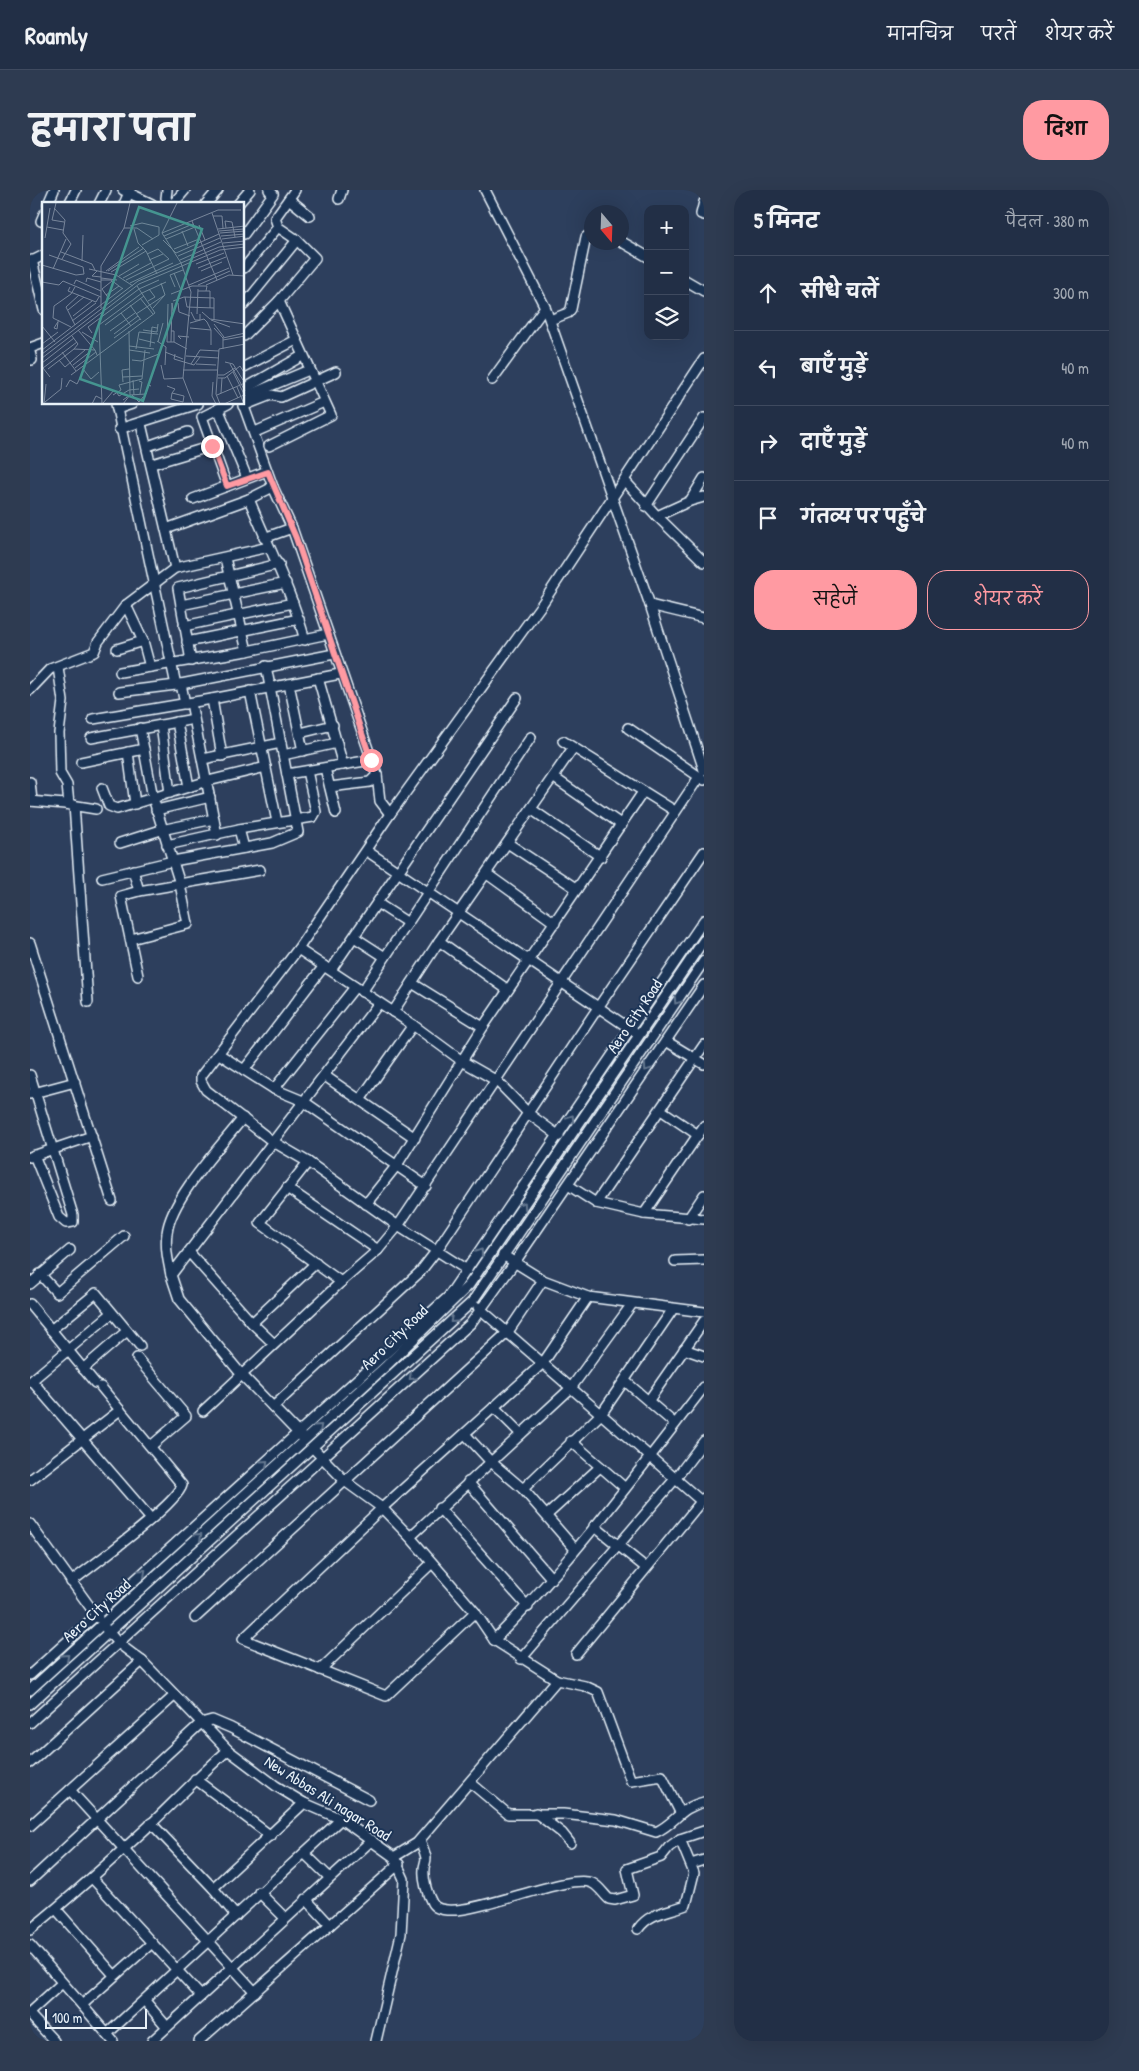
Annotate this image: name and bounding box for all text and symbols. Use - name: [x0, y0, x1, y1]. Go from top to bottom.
- text: Roamly: [25, 19, 88, 51]
- text: मानचित्र: [887, 21, 953, 46]
- text: परतें: [981, 21, 1016, 46]
- text: शेयर करें: [1044, 21, 1114, 46]
- button: दिशा: [1023, 100, 1109, 160]
- text: हमारा पता: [30, 104, 194, 151]
- inset map: [42, 202, 245, 405]
- north arrow: [584, 205, 629, 250]
- map controls: [644, 205, 689, 340]
- button: +: [644, 205, 689, 250]
- text: 5 मिनट: [754, 206, 819, 235]
- text: पैदल · 380 m: [1006, 210, 1089, 232]
- button: −: [644, 250, 689, 295]
- text: सीधे चलें: [801, 278, 878, 304]
- icon: ahead: [754, 279, 782, 307]
- text: 300 m: [1053, 282, 1089, 304]
- button: layers: [644, 295, 689, 340]
- text: बाएँ मुड़ें: [801, 353, 867, 379]
- icon: left: [754, 354, 782, 382]
- text: 40 m: [1061, 357, 1089, 379]
- text: दाएँ मुड़ें: [801, 428, 867, 454]
- icon: right: [754, 429, 782, 457]
- text: 40 m: [1061, 432, 1089, 454]
- route end: [201, 435, 224, 458]
- text: गंतव्य पर पहुँचे: [801, 503, 925, 529]
- icon: arrive: [754, 504, 782, 532]
- button: सहेजें: [754, 570, 917, 630]
- button: शेयर करें: [927, 570, 1089, 630]
- route start: [360, 749, 383, 772]
- street label: Aero City Road: [601, 975, 667, 1057]
- one-way arrow: [674, 996, 683, 1005]
- one-way arrow: [644, 1063, 653, 1072]
- one-way arrow: [565, 1114, 574, 1123]
- one-way arrow: [517, 1201, 526, 1211]
- one-way arrow: [474, 1248, 483, 1258]
- street label: Aero City Road: [356, 1300, 432, 1374]
- one-way arrow: [450, 1315, 459, 1324]
- one-way arrow: [408, 1371, 417, 1380]
- one-way arrow: [314, 1423, 323, 1432]
- one-way arrow: [259, 1460, 268, 1469]
- one-way arrow: [194, 1533, 203, 1542]
- one-way arrow: [138, 1568, 147, 1577]
- street label: Aero City Road: [57, 1573, 135, 1647]
- one-way arrow: [60, 1653, 69, 1662]
- street label: New Abbas Ali nagar Road: [261, 1750, 395, 1846]
- scale bar: [45, 2006, 148, 2029]
- text: 100 m: [52, 2008, 82, 2027]

